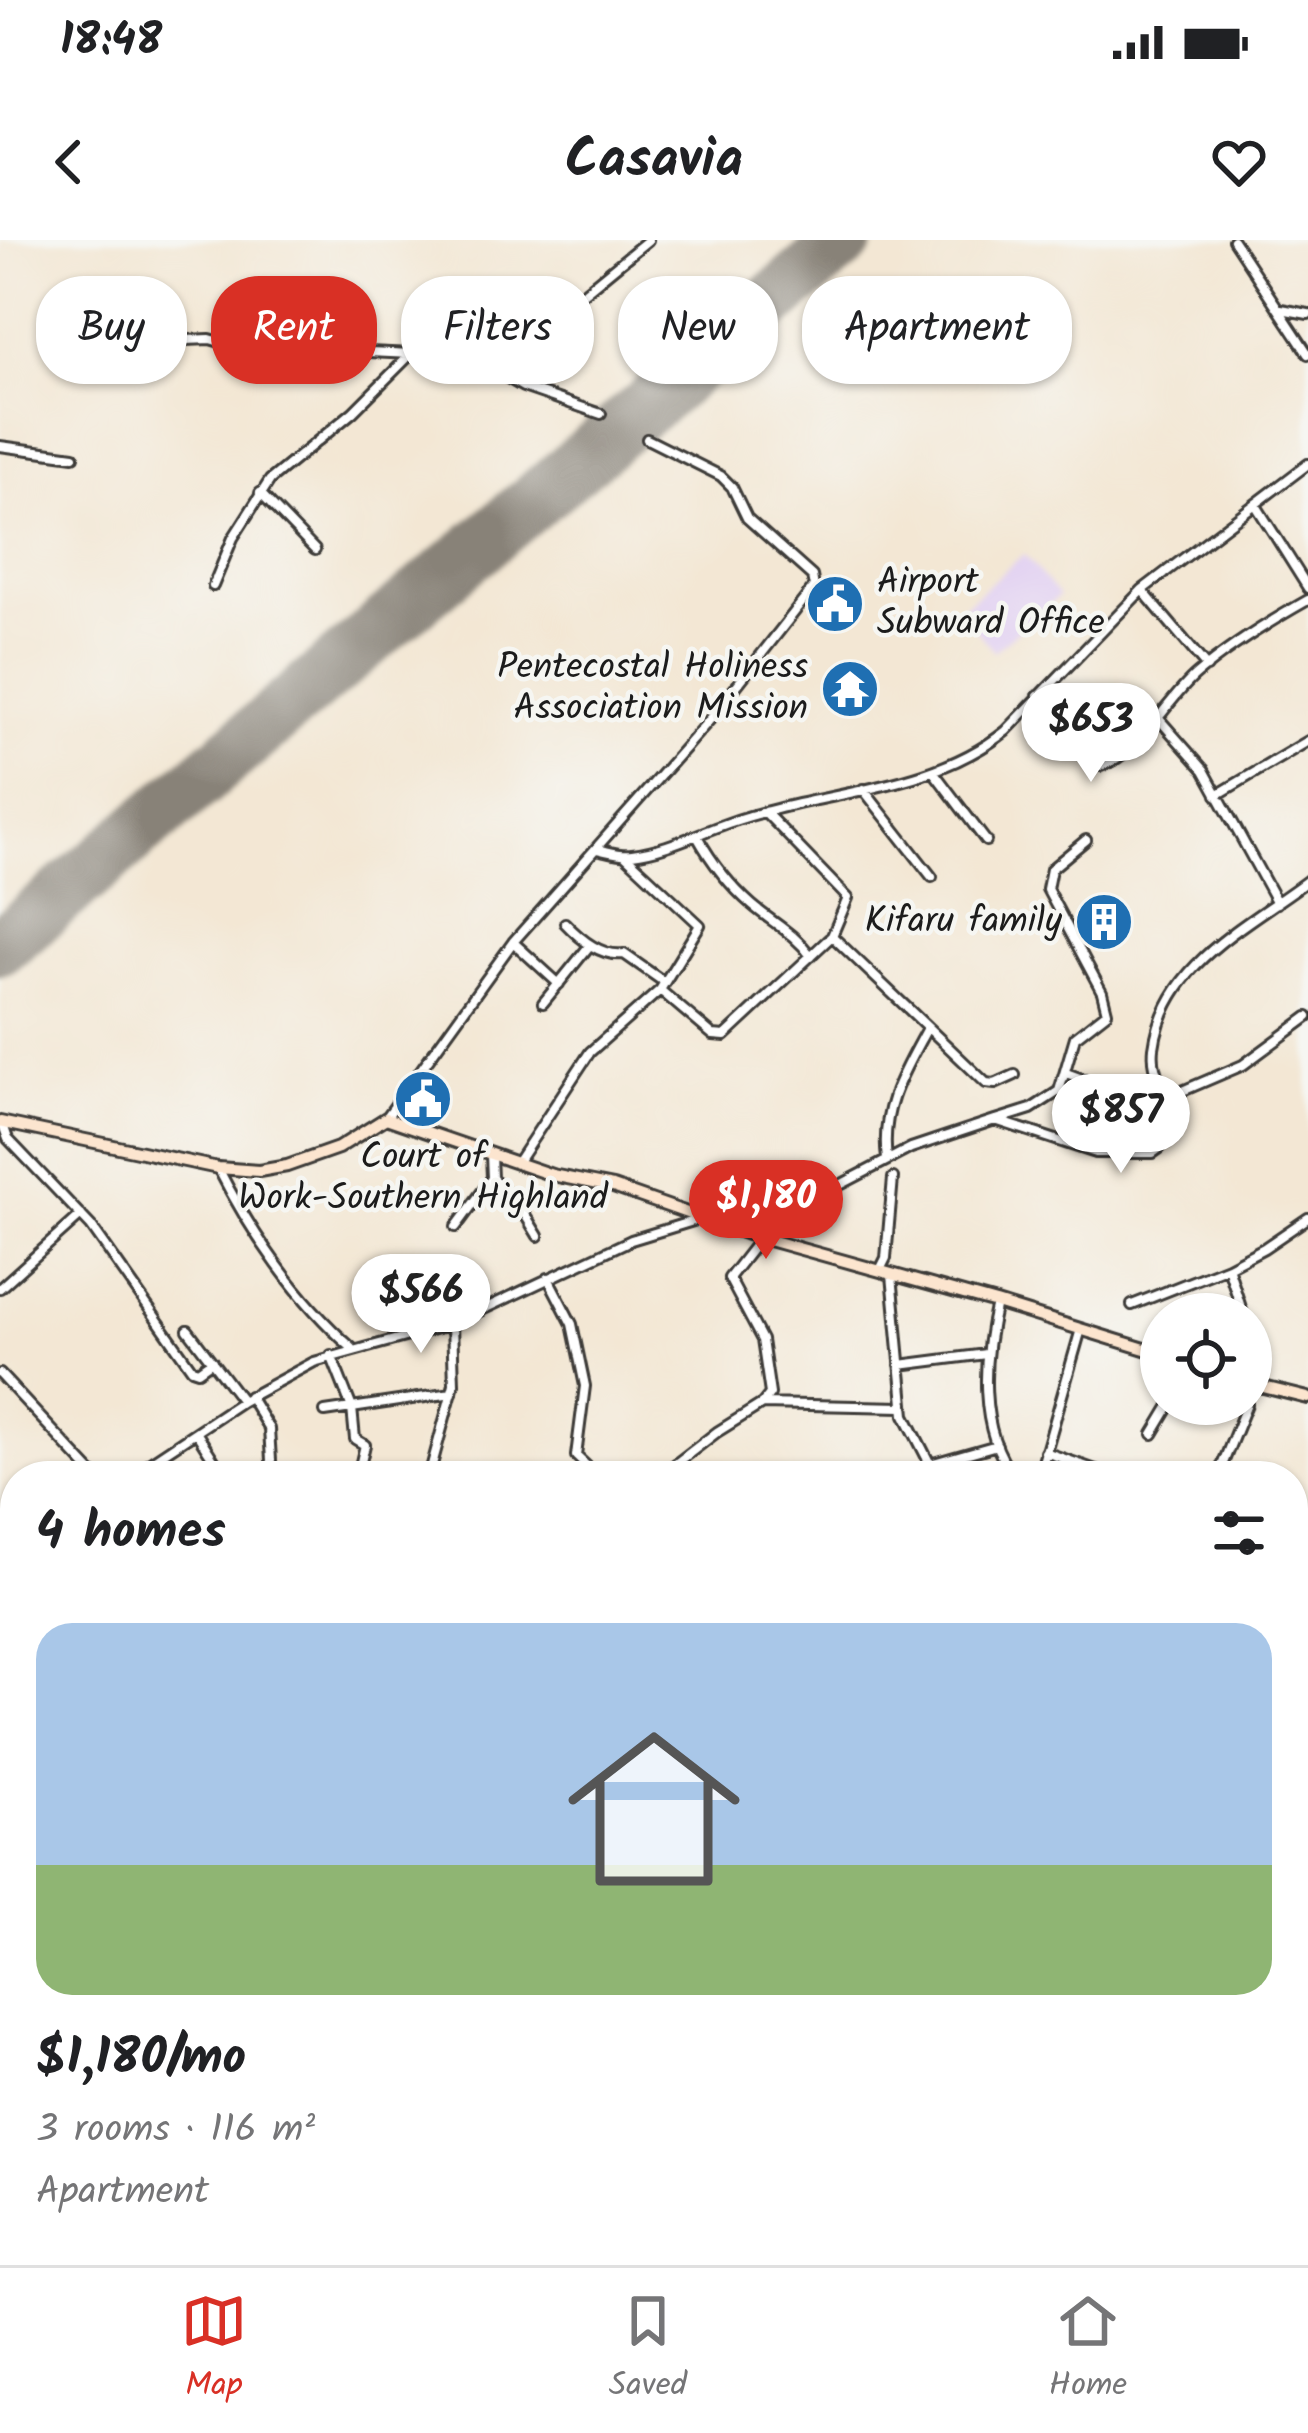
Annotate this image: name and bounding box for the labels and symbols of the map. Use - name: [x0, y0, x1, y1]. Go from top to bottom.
- place label: Airport Subward Office: [877, 555, 1105, 653]
- public building icon: Airport Subward Office: [804, 573, 866, 635]
- place label: Pentecostal Holiness Association Mission: [497, 640, 808, 738]
- temple icon: Pentecostal Holiness Association Mission: [819, 658, 881, 720]
- pin: $653: [1020, 683, 1162, 785]
- building icon: Kifaru family: [1073, 891, 1135, 953]
- place label: Kifaru family: [865, 894, 1063, 951]
- public building icon: Court of Work-Southern Highland: [392, 1068, 454, 1130]
- pin: $857: [1050, 1074, 1192, 1176]
- place label: Court of Work-Southern Highland: [238, 1130, 609, 1228]
- pin: $1,180: [668, 1160, 864, 1262]
- pin: $566: [350, 1254, 492, 1356]

